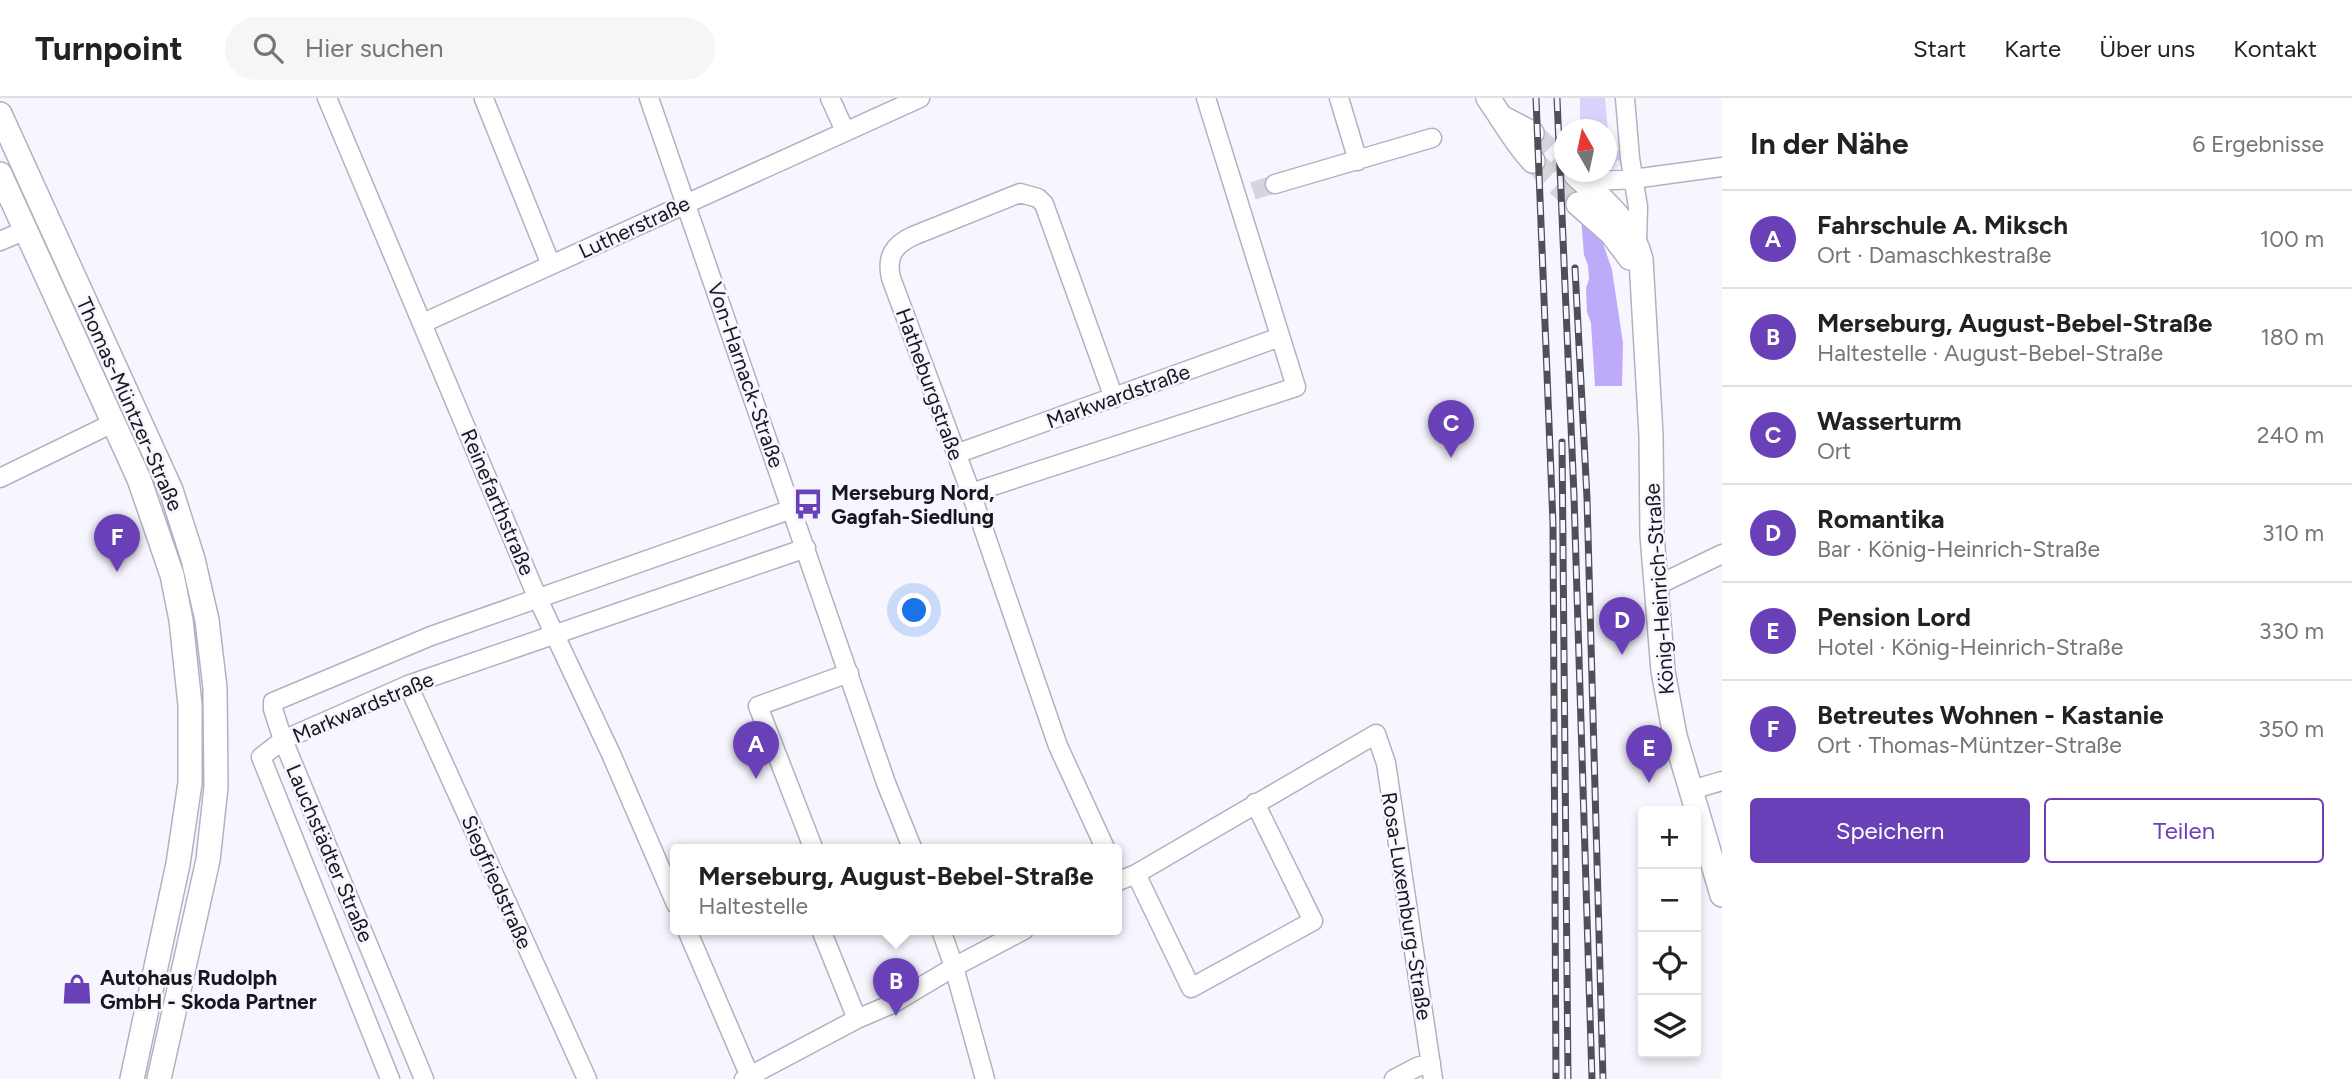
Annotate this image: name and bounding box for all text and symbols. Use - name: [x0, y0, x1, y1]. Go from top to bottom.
- search box: [225, 17, 715, 80]
- text: Turnpoint: [35, 29, 183, 68]
- icon: search: [249, 29, 287, 67]
- text: Hier suchen: [305, 32, 444, 64]
- text: Start: [1913, 34, 1966, 63]
- text: Karte: [2004, 34, 2061, 63]
- text: Über uns: [2099, 34, 2195, 63]
- text: Kontakt: [2233, 34, 2317, 63]
- north arrow: [1554, 119, 1617, 182]
- text: In der Nähe: [1750, 125, 1909, 162]
- text: 6 Ergebnisse: [2192, 130, 2324, 158]
- street label: Lutherstraße: [574, 190, 694, 264]
- text: Fahrschule A. Miksch: [1817, 209, 2068, 241]
- text: A: [1765, 225, 1781, 253]
- text: 100 m: [2260, 225, 2324, 253]
- text: Ort · Damaschkestraße: [1817, 241, 2051, 269]
- street label: Von-Harnack-Straße: [702, 279, 790, 471]
- street label: Thomas-Müntzer-Straße: [72, 293, 188, 515]
- street label: Hatheburgstraße: [891, 305, 969, 463]
- text: Merseburg, August-Bebel-Straße: [1817, 307, 2212, 339]
- text: B: [1766, 323, 1780, 351]
- text: 180 m: [2260, 323, 2324, 351]
- text: Haltestelle · August-Bebel-Straße: [1817, 339, 2163, 367]
- street label: Markwardstraße: [1043, 358, 1193, 434]
- pin: C: [1428, 400, 1474, 458]
- text: Wasserturm: [1817, 405, 1962, 437]
- text: C: [1765, 421, 1781, 449]
- text: 240 m: [2257, 421, 2324, 449]
- street label: Reinefarthstraße: [456, 425, 540, 579]
- text: Ort: [1817, 437, 1851, 465]
- place label: Merseburg Nord, Gagfah-Siedlung: [831, 480, 994, 529]
- street label: König-Heinrich-Straße: [1639, 482, 1679, 696]
- bus stop icon: Merseburg Nord, Gagfah-Siedlung: [791, 487, 825, 521]
- text: Romantika: [1817, 503, 1945, 535]
- pin: F: [94, 514, 140, 572]
- text: D: [1765, 519, 1781, 547]
- text: 310 m: [2262, 519, 2324, 547]
- text: Bar · König-Heinrich-Straße: [1817, 535, 2100, 563]
- your location: [897, 593, 931, 627]
- pin: D: [1599, 597, 1645, 655]
- text: Pension Lord: [1817, 601, 1971, 633]
- text: E: [1766, 617, 1780, 645]
- text: 330 m: [2259, 617, 2324, 645]
- text: Hotel · König-Heinrich-Straße: [1817, 633, 2123, 661]
- street label: Markwardstraße: [289, 666, 437, 748]
- text: Betreutes Wohnen - Kastanie: [1817, 699, 2164, 731]
- text: F: [1767, 715, 1779, 743]
- text: 350 m: [2258, 715, 2324, 743]
- pin: A: [733, 721, 779, 779]
- pin: E: [1626, 725, 1672, 783]
- text: Ort · Thomas-Müntzer-Straße: [1817, 731, 2122, 759]
- street label: Lauchstädter Straße: [281, 760, 379, 946]
- street label: Rosa-Luxemburg-Straße: [1377, 790, 1437, 1022]
- button: Speichern: [1750, 798, 2030, 863]
- button: Teilen: [2044, 798, 2324, 863]
- map controls: [1638, 806, 1701, 1058]
- button: +: [1638, 806, 1701, 869]
- street label: Siegfriedstraße: [456, 811, 538, 953]
- popup: [670, 844, 1122, 935]
- text: Merseburg, August-Bebel-Straße: [698, 860, 1094, 892]
- button: −: [1638, 869, 1701, 932]
- text: Haltestelle: [698, 892, 808, 920]
- button: locate: [1638, 932, 1701, 995]
- pin: B: [873, 958, 919, 1016]
- place label: Autohaus Rudolph GmbH - Skoda Partner: [100, 965, 317, 1014]
- shop icon: Autohaus Rudolph GmbH - Skoda Partner: [60, 972, 94, 1006]
- button: layers: [1638, 995, 1701, 1058]

